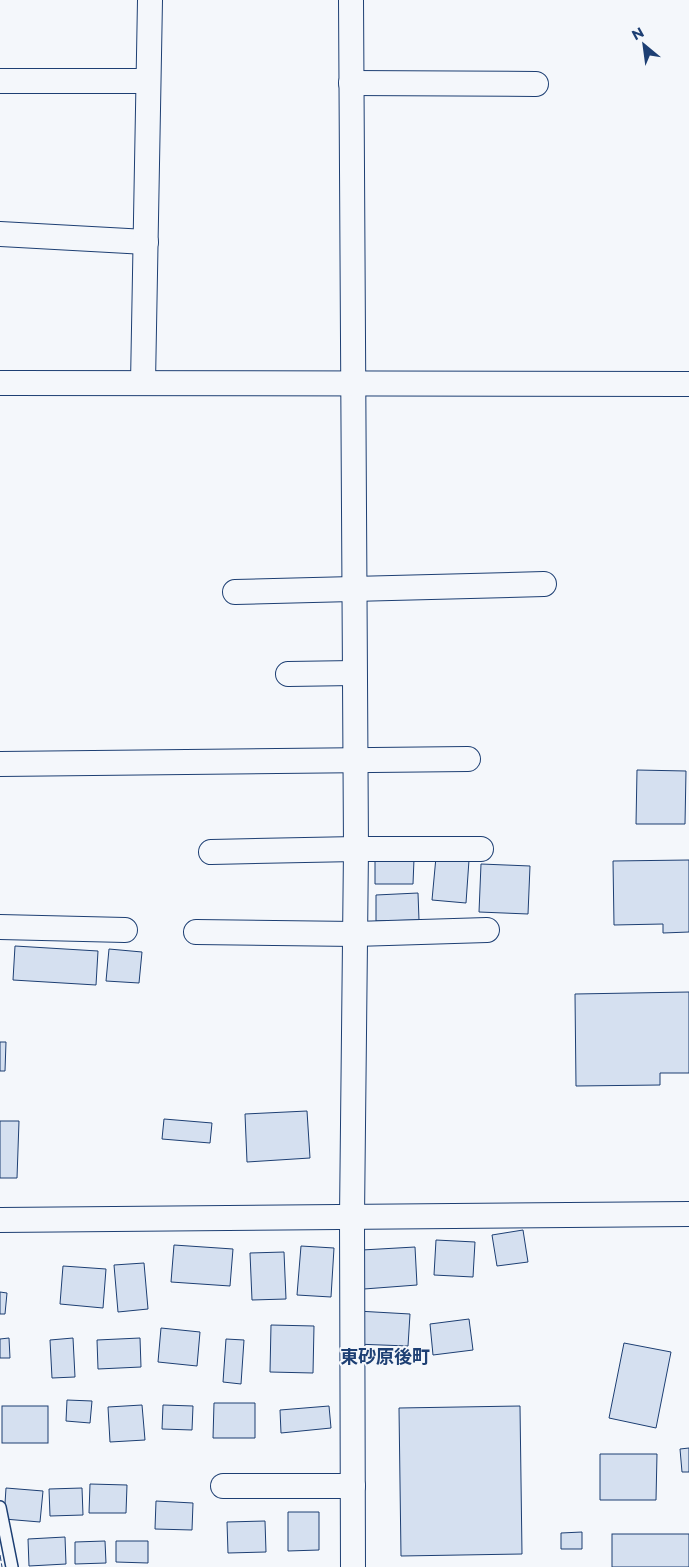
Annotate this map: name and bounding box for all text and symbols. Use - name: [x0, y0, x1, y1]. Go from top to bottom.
- north arrow: [619, 20, 669, 70]
- text: N: [628, 23, 647, 44]
- district label: 東砂原後町: [340, 1346, 430, 1368]

